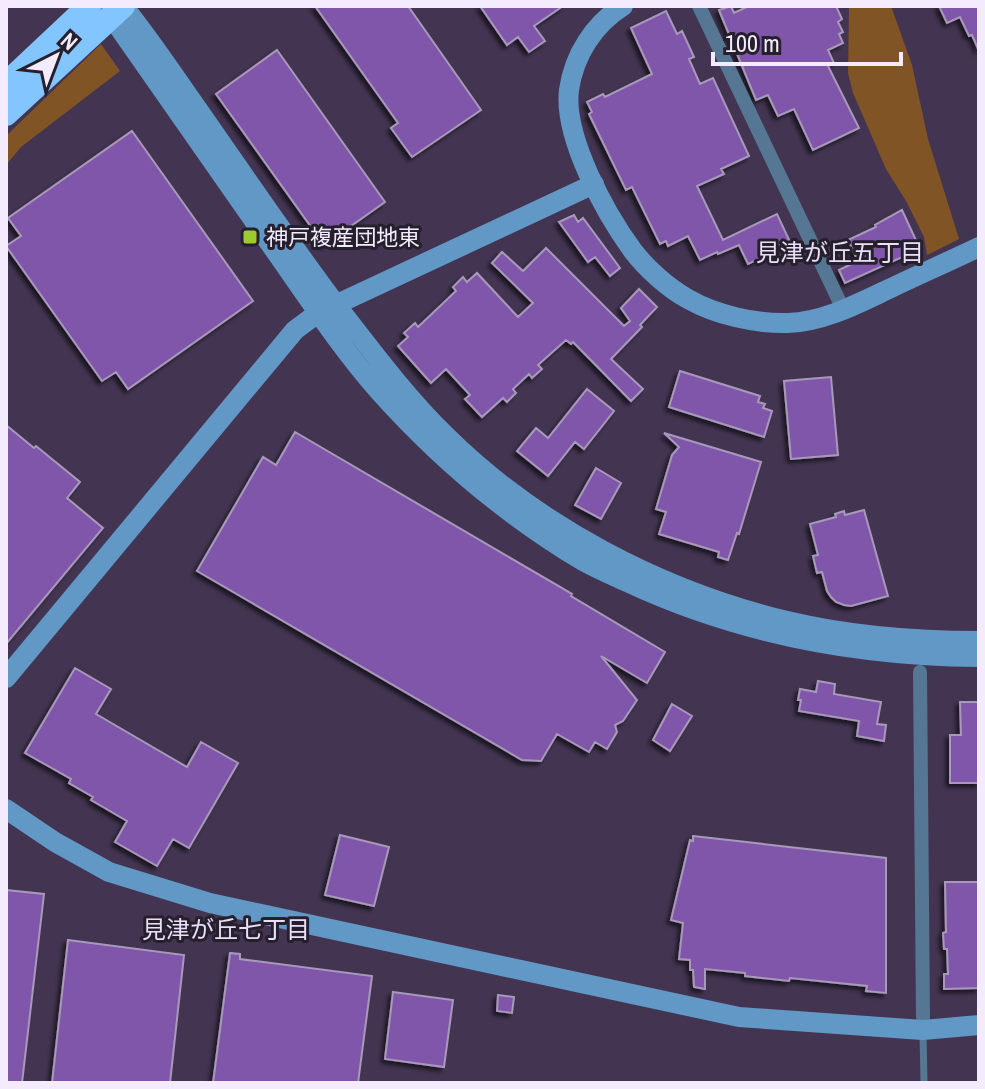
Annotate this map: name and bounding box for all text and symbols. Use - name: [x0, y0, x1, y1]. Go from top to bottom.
- north arrow: [16, 16, 96, 96]
- scale bar: [713, 16, 901, 66]
- text: N: [55, 26, 84, 57]
- text: 100 m: [725, 27, 780, 59]
- place label: 神戸複産団地東: [266, 222, 420, 252]
- marker: 神戸複産団地東: [241, 228, 259, 246]
- district label: 見津が丘五丁目: [756, 236, 924, 268]
- district label: 見津が丘七丁目: [142, 913, 310, 945]

